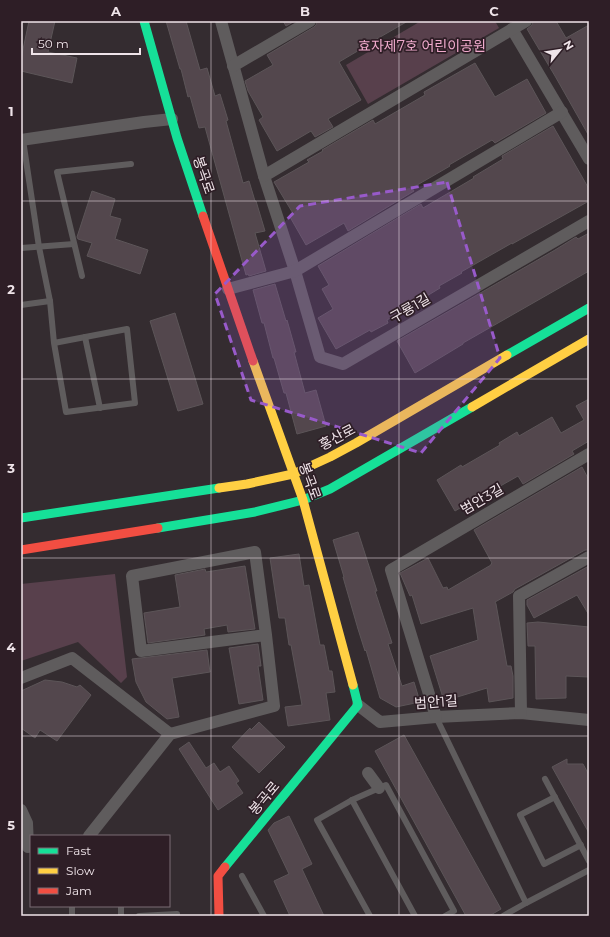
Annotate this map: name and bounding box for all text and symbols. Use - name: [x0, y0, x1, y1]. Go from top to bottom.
- text: A: [110, 3, 122, 19]
- text: B: [300, 3, 310, 19]
- text: C: [489, 3, 499, 19]
- scale bar: [32, 30, 140, 56]
- north arrow: [540, 30, 580, 70]
- text: 50 m: [38, 36, 69, 51]
- park label: 효자제7호 어린이공원: [358, 37, 486, 55]
- text: N: [560, 38, 577, 52]
- text: 1: [8, 103, 14, 119]
- street label: 봉곡로: [189, 154, 219, 196]
- text: 2: [7, 281, 15, 297]
- street label: 구룡1길: [387, 289, 433, 327]
- street label: 홍산로: [316, 420, 358, 454]
- text: 3: [6, 460, 15, 476]
- street label: 봉곡로: [295, 460, 325, 502]
- street label: 범안3길: [457, 480, 507, 518]
- text: 4: [7, 639, 16, 655]
- street label: 범안1길: [414, 691, 458, 713]
- street label: 봉곡로: [245, 777, 283, 819]
- text: 5: [7, 817, 15, 833]
- legend: [30, 835, 170, 907]
- text: Fast: [66, 843, 91, 858]
- text: Slow: [66, 863, 95, 878]
- text: Jam: [65, 883, 92, 898]

